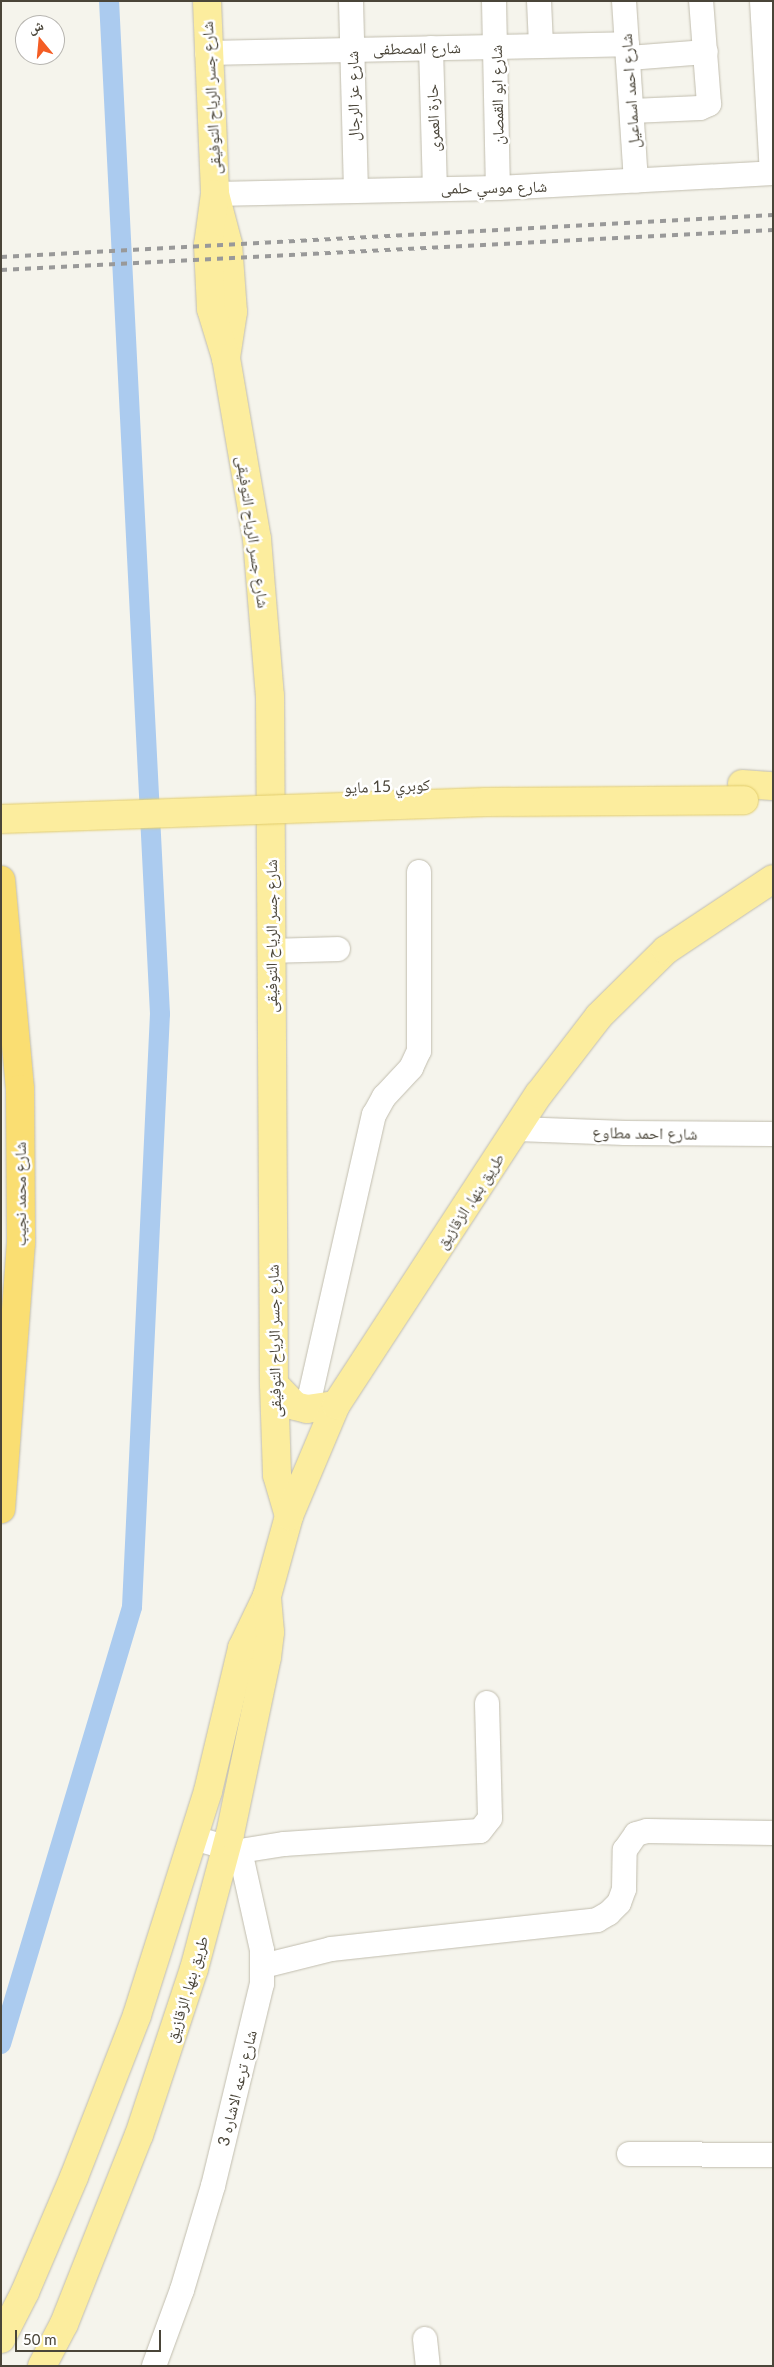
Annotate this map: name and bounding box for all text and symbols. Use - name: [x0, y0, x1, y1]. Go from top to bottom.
- north arrow: [15, 15, 65, 65]
- text: ش: [26, 16, 45, 36]
- street label: شارع جسر الرياح التوفيقى: [197, 21, 225, 175]
- street label: شارع احمد اسماعيل: [616, 33, 644, 149]
- street label: شارع المصطفى: [373, 38, 461, 58]
- street label: شارع ابو القمصان: [487, 45, 507, 145]
- street label: شارع عز الرجال: [343, 51, 363, 141]
- street label: حارة العمرى: [422, 84, 444, 152]
- street label: شارع موسي حلمى: [441, 176, 547, 198]
- street label: شارع جسر الرياح التوفيقى: [233, 455, 273, 609]
- street label: كوبري 15 مايو: [344, 775, 430, 797]
- street label: شارع جسر الرياح التوفيقى: [261, 859, 281, 1013]
- street label: شارع احمد مطاوع: [592, 1122, 698, 1144]
- street label: شارع محمد نجيب: [10, 1142, 30, 1246]
- street label: طريق بنها, الزقازيق: [432, 1150, 508, 1252]
- street label: شارع جسر الرياح التوفيقى: [263, 1264, 285, 1418]
- street label: طريق بنها, الزقازيق: [162, 1934, 212, 2044]
- street label: شارع ترعه الاشاره 3: [213, 2028, 261, 2148]
- scale bar: [18, 2320, 164, 2352]
- text: 50 m: [23, 2330, 57, 2348]

